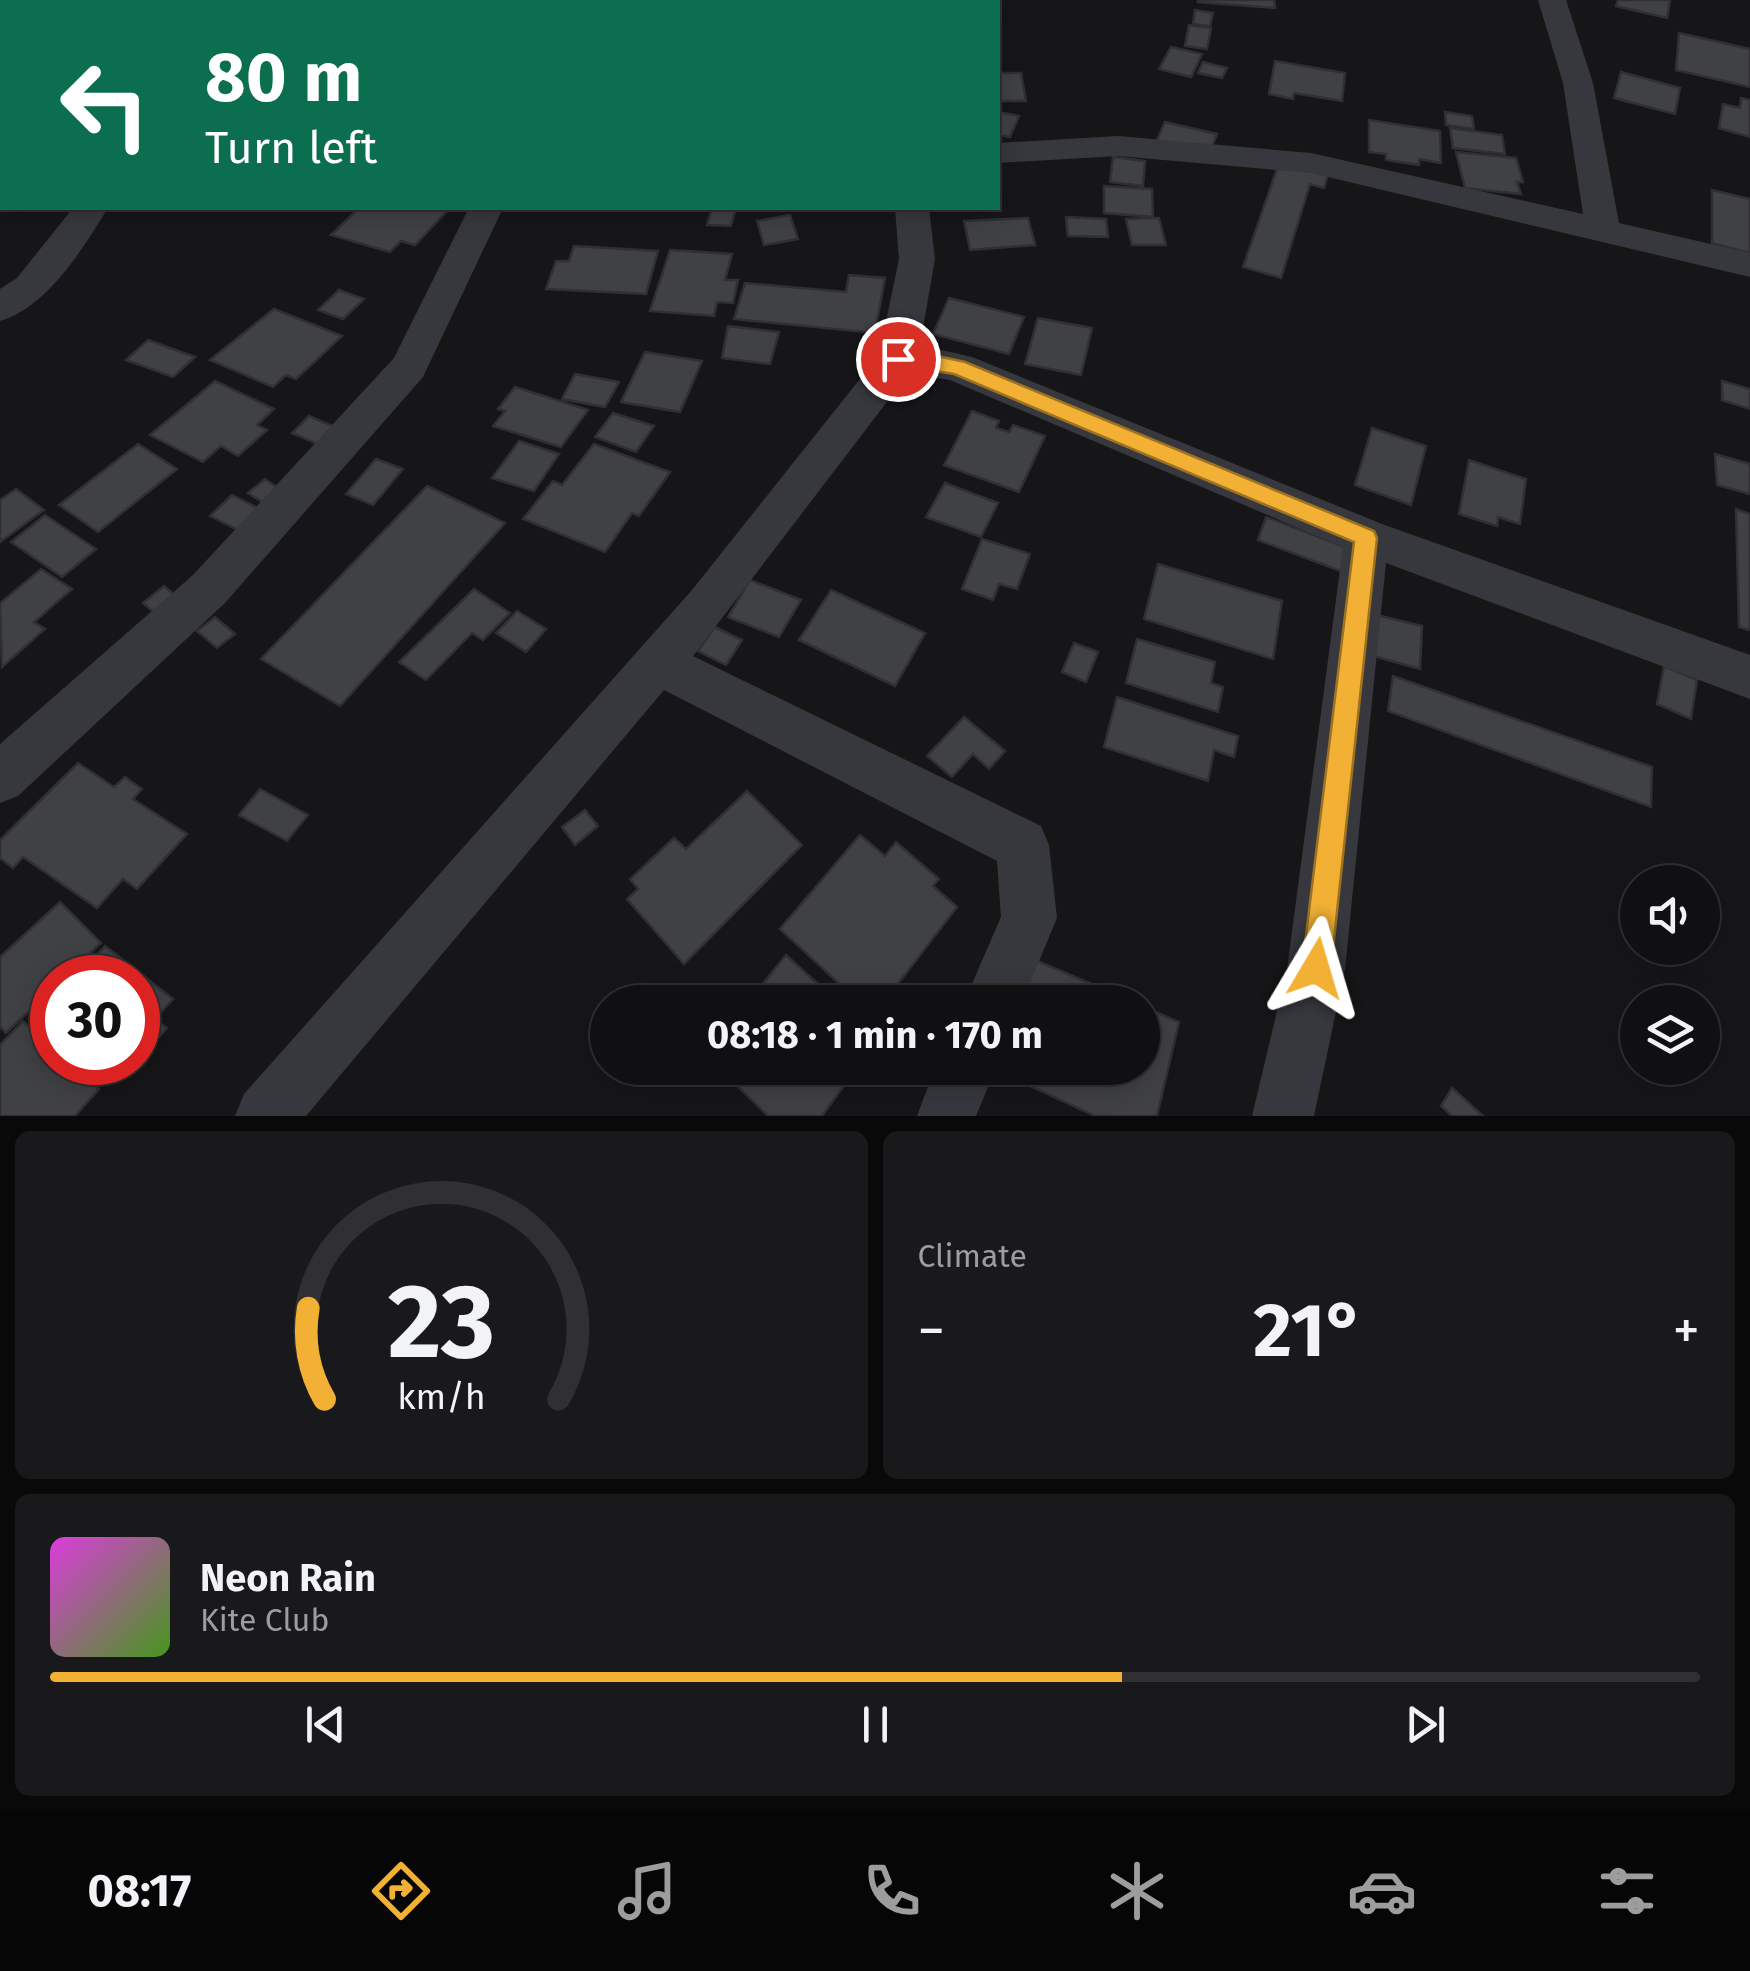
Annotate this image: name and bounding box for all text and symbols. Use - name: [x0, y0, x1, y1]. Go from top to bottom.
- text: 80 m: [205, 36, 362, 120]
- icon: left: [40, 40, 170, 170]
- text: Turn left: [205, 121, 377, 175]
- pin: [856, 317, 941, 402]
- icon: arrive: [871, 332, 926, 387]
- map controls: [1620, 865, 1720, 1085]
- button: sound: [1620, 865, 1720, 965]
- position arrow: [1264, 916, 1368, 1020]
- speed limit sign: 30: [30, 955, 160, 1085]
- button: layers: [1620, 985, 1720, 1085]
- text: 08:18 · 1 min · 170 m: [707, 1012, 1043, 1058]
- text: Climate: [918, 1237, 1027, 1275]
- text: 23: [388, 1260, 495, 1385]
- text: 21°: [1253, 1286, 1364, 1376]
- text: −: [918, 1298, 945, 1364]
- text: +: [1673, 1298, 1700, 1364]
- text: km/h: [397, 1376, 485, 1418]
- text: Neon Rain: [200, 1555, 376, 1601]
- text: Kite Club: [200, 1601, 329, 1639]
- icon: previous: [298, 1697, 353, 1752]
- icon: pause: [848, 1697, 903, 1752]
- icon: next: [1398, 1697, 1453, 1752]
- icon: directions: [366, 1856, 436, 1926]
- icon: music: [612, 1856, 682, 1926]
- icon: phone: [857, 1856, 927, 1926]
- icon: climate: [1102, 1856, 1172, 1926]
- icon: car: [1347, 1856, 1417, 1926]
- icon: filters: [1592, 1856, 1662, 1926]
- text: 08:17: [88, 1864, 191, 1918]

